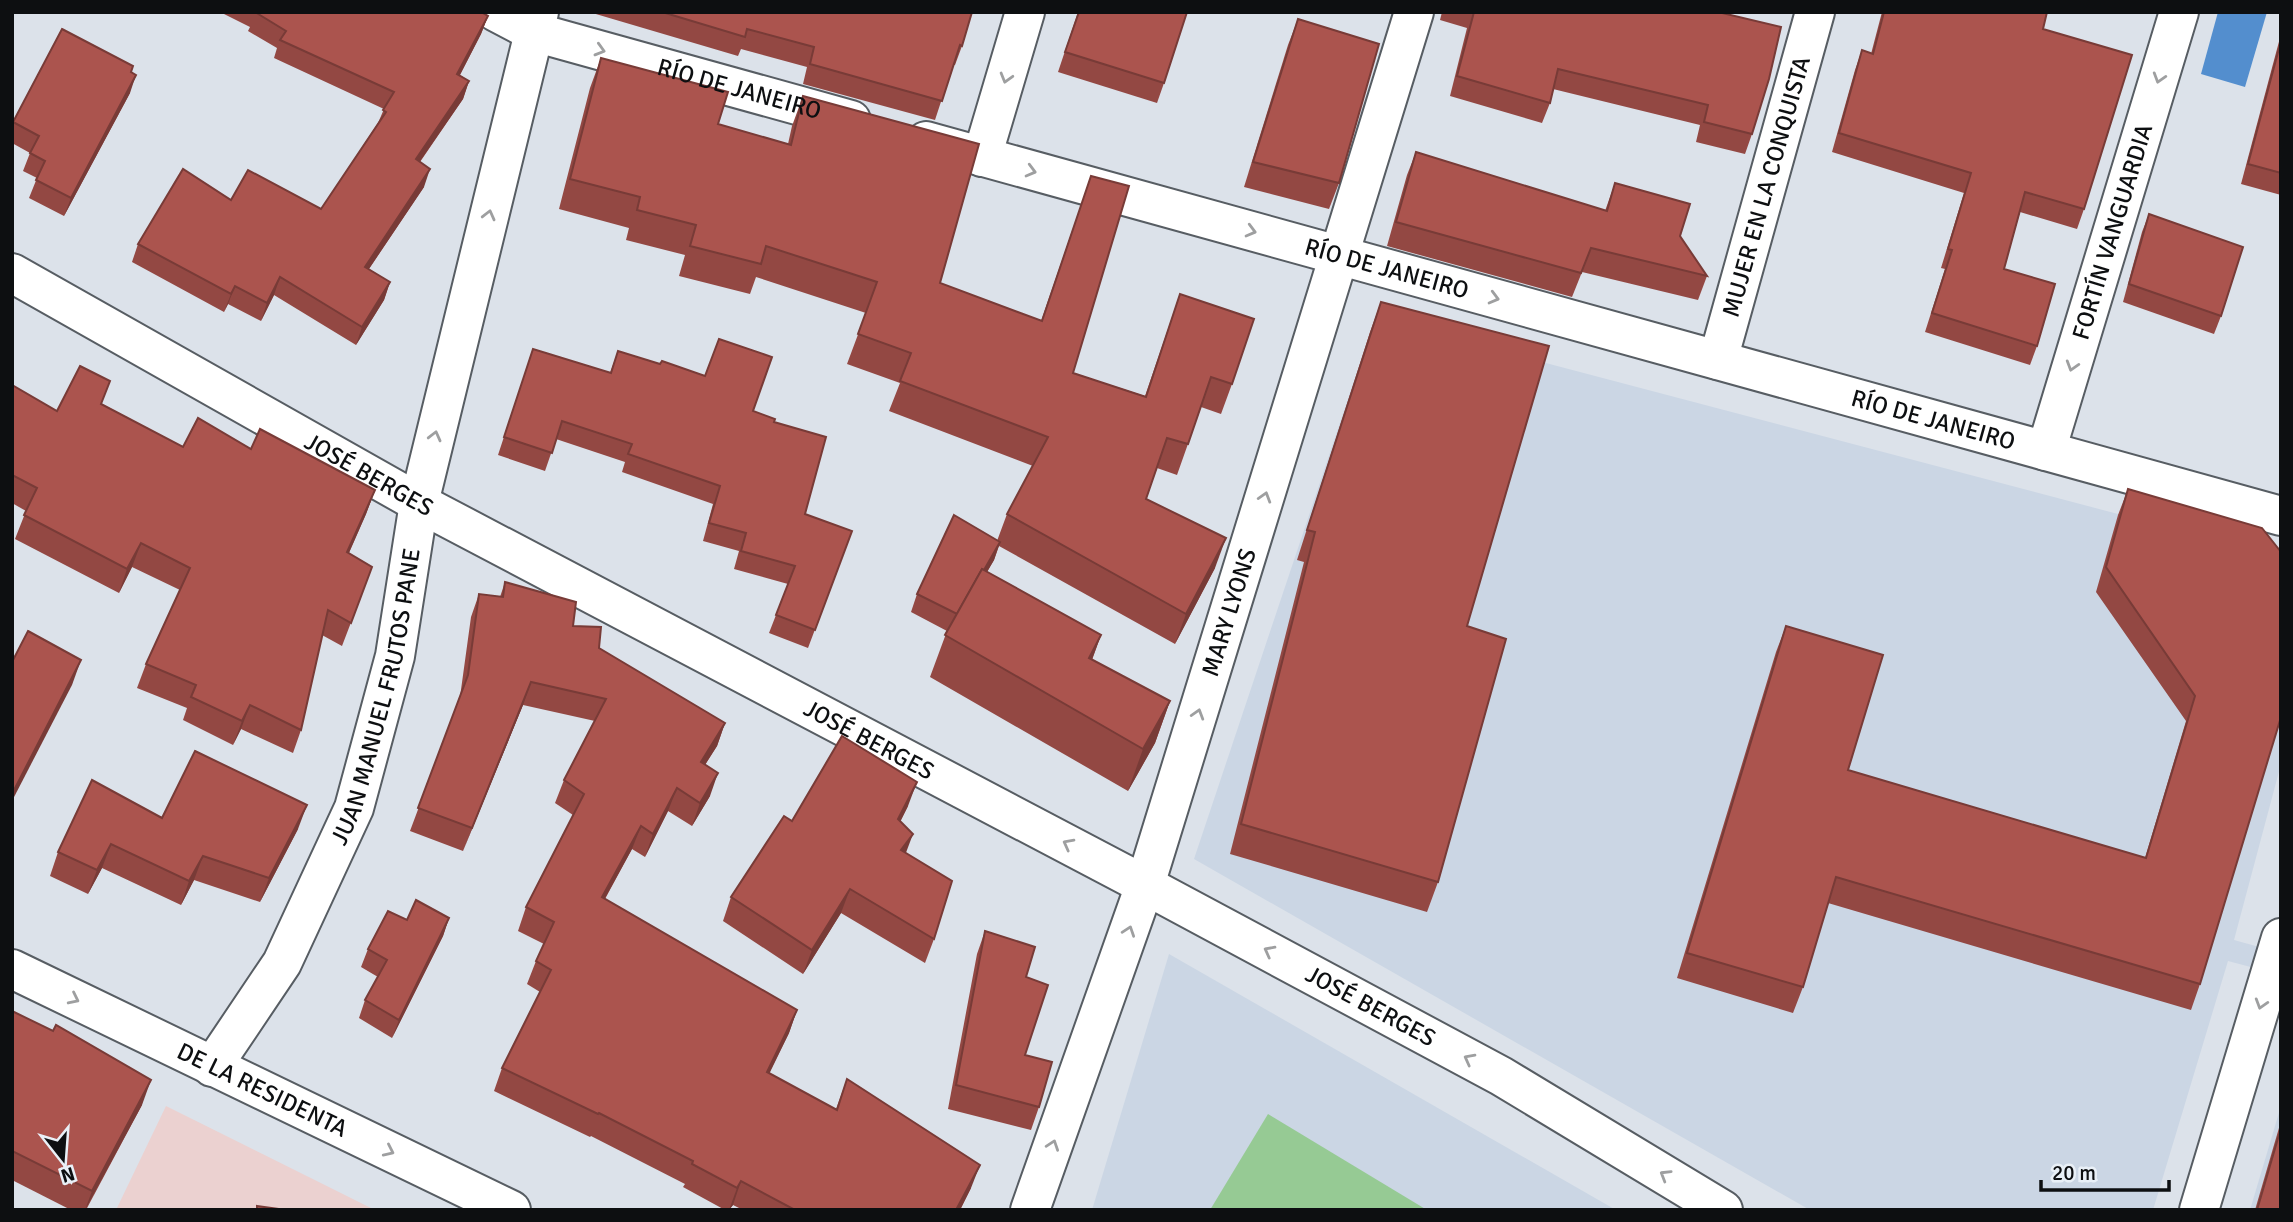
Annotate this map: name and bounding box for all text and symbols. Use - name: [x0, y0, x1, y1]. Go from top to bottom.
- one-way arrow: [594, 42, 606, 56]
- street label: RÍO DE JANEIRO: [654, 52, 825, 126]
- street label: MUJER EN LA CONQUISTA: [1716, 53, 1817, 320]
- one-way arrow: [999, 71, 1014, 83]
- one-way arrow: [2153, 71, 2168, 83]
- street label: FORTÍN VANGUARDIA: [2066, 120, 2159, 343]
- one-way arrow: [1025, 162, 1037, 177]
- one-way arrow: [481, 209, 495, 221]
- one-way arrow: [1244, 223, 1256, 237]
- street label: RÍO DE JANEIRO: [1301, 232, 1472, 305]
- one-way arrow: [1487, 290, 1499, 305]
- one-way arrow: [2066, 359, 2081, 371]
- street label: RÍO DE JANEIRO: [1848, 383, 2018, 457]
- street label: JOSÉ BERGES: [299, 426, 438, 523]
- one-way arrow: [427, 430, 442, 442]
- one-way arrow: [1256, 491, 1271, 503]
- street label: MARY LYONS: [1195, 545, 1263, 680]
- street label: JUAN MANUEL FRUTOS PANE: [324, 546, 427, 850]
- street label: JOSÉ BERGES: [799, 693, 939, 786]
- one-way arrow: [1189, 708, 1204, 720]
- one-way arrow: [1063, 839, 1075, 852]
- one-way arrow: [1121, 925, 1135, 938]
- one-way arrow: [1263, 946, 1276, 959]
- street label: JOSÉ BERGES: [1301, 959, 1441, 1053]
- one-way arrow: [67, 991, 79, 1005]
- one-way arrow: [2255, 997, 2270, 1009]
- street label: DE LA RESIDENTA: [172, 1036, 353, 1144]
- one-way arrow: [1464, 1054, 1476, 1067]
- north arrow: [28, 1124, 98, 1194]
- one-way arrow: [1045, 1140, 1059, 1152]
- one-way arrow: [382, 1143, 394, 1157]
- scale bar: [2041, 1148, 2169, 1192]
- text: 20 m: [2052, 1160, 2096, 1186]
- text: N: [58, 1161, 78, 1188]
- one-way arrow: [1659, 1170, 1672, 1183]

